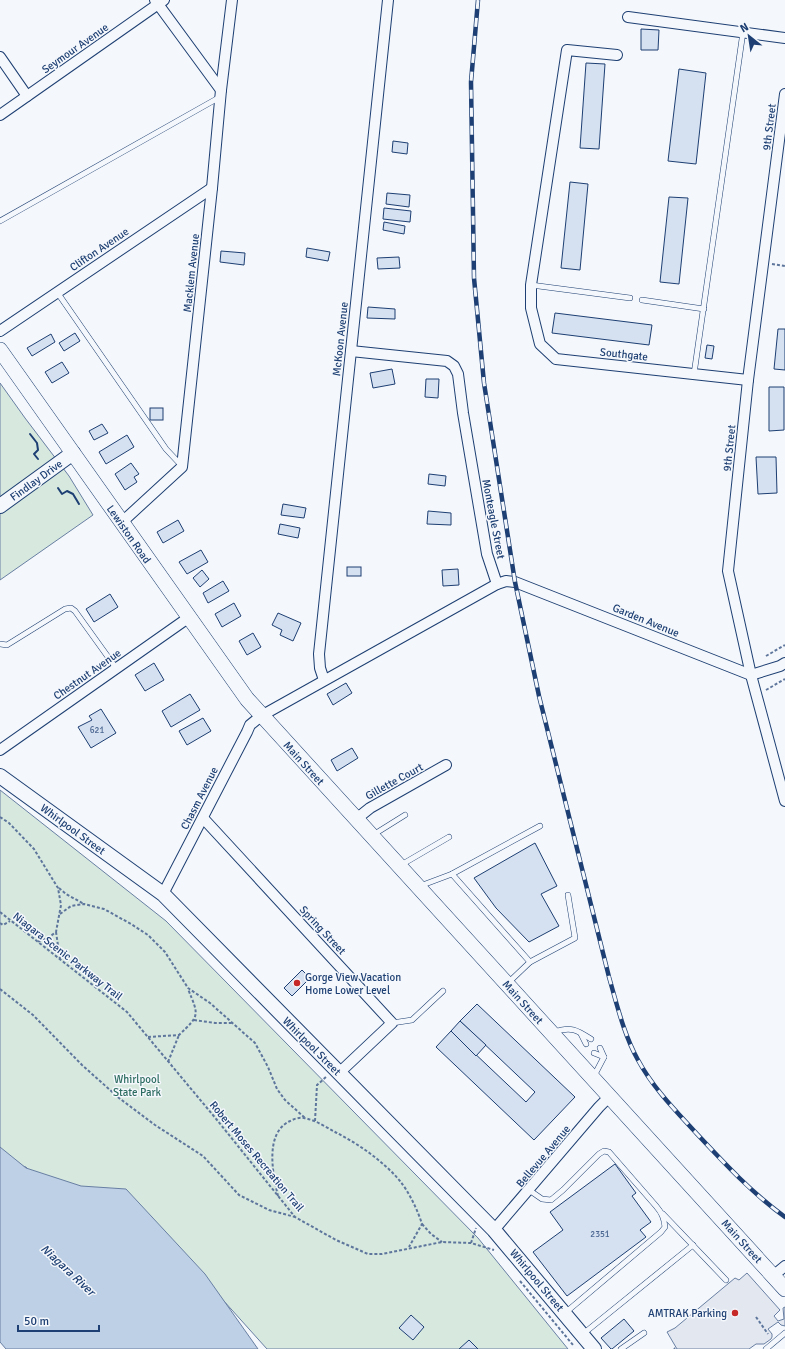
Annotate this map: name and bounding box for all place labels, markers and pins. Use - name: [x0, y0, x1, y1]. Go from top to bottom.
- place label: Gorge View Vacation Home Lower Level: [305, 971, 401, 997]
- marker: Gorge View Vacation Home Lower Level: [292, 978, 302, 988]
- place label: AMTRAK Parking: [648, 1307, 727, 1320]
- marker: AMTRAK Parking: [730, 1308, 740, 1318]

